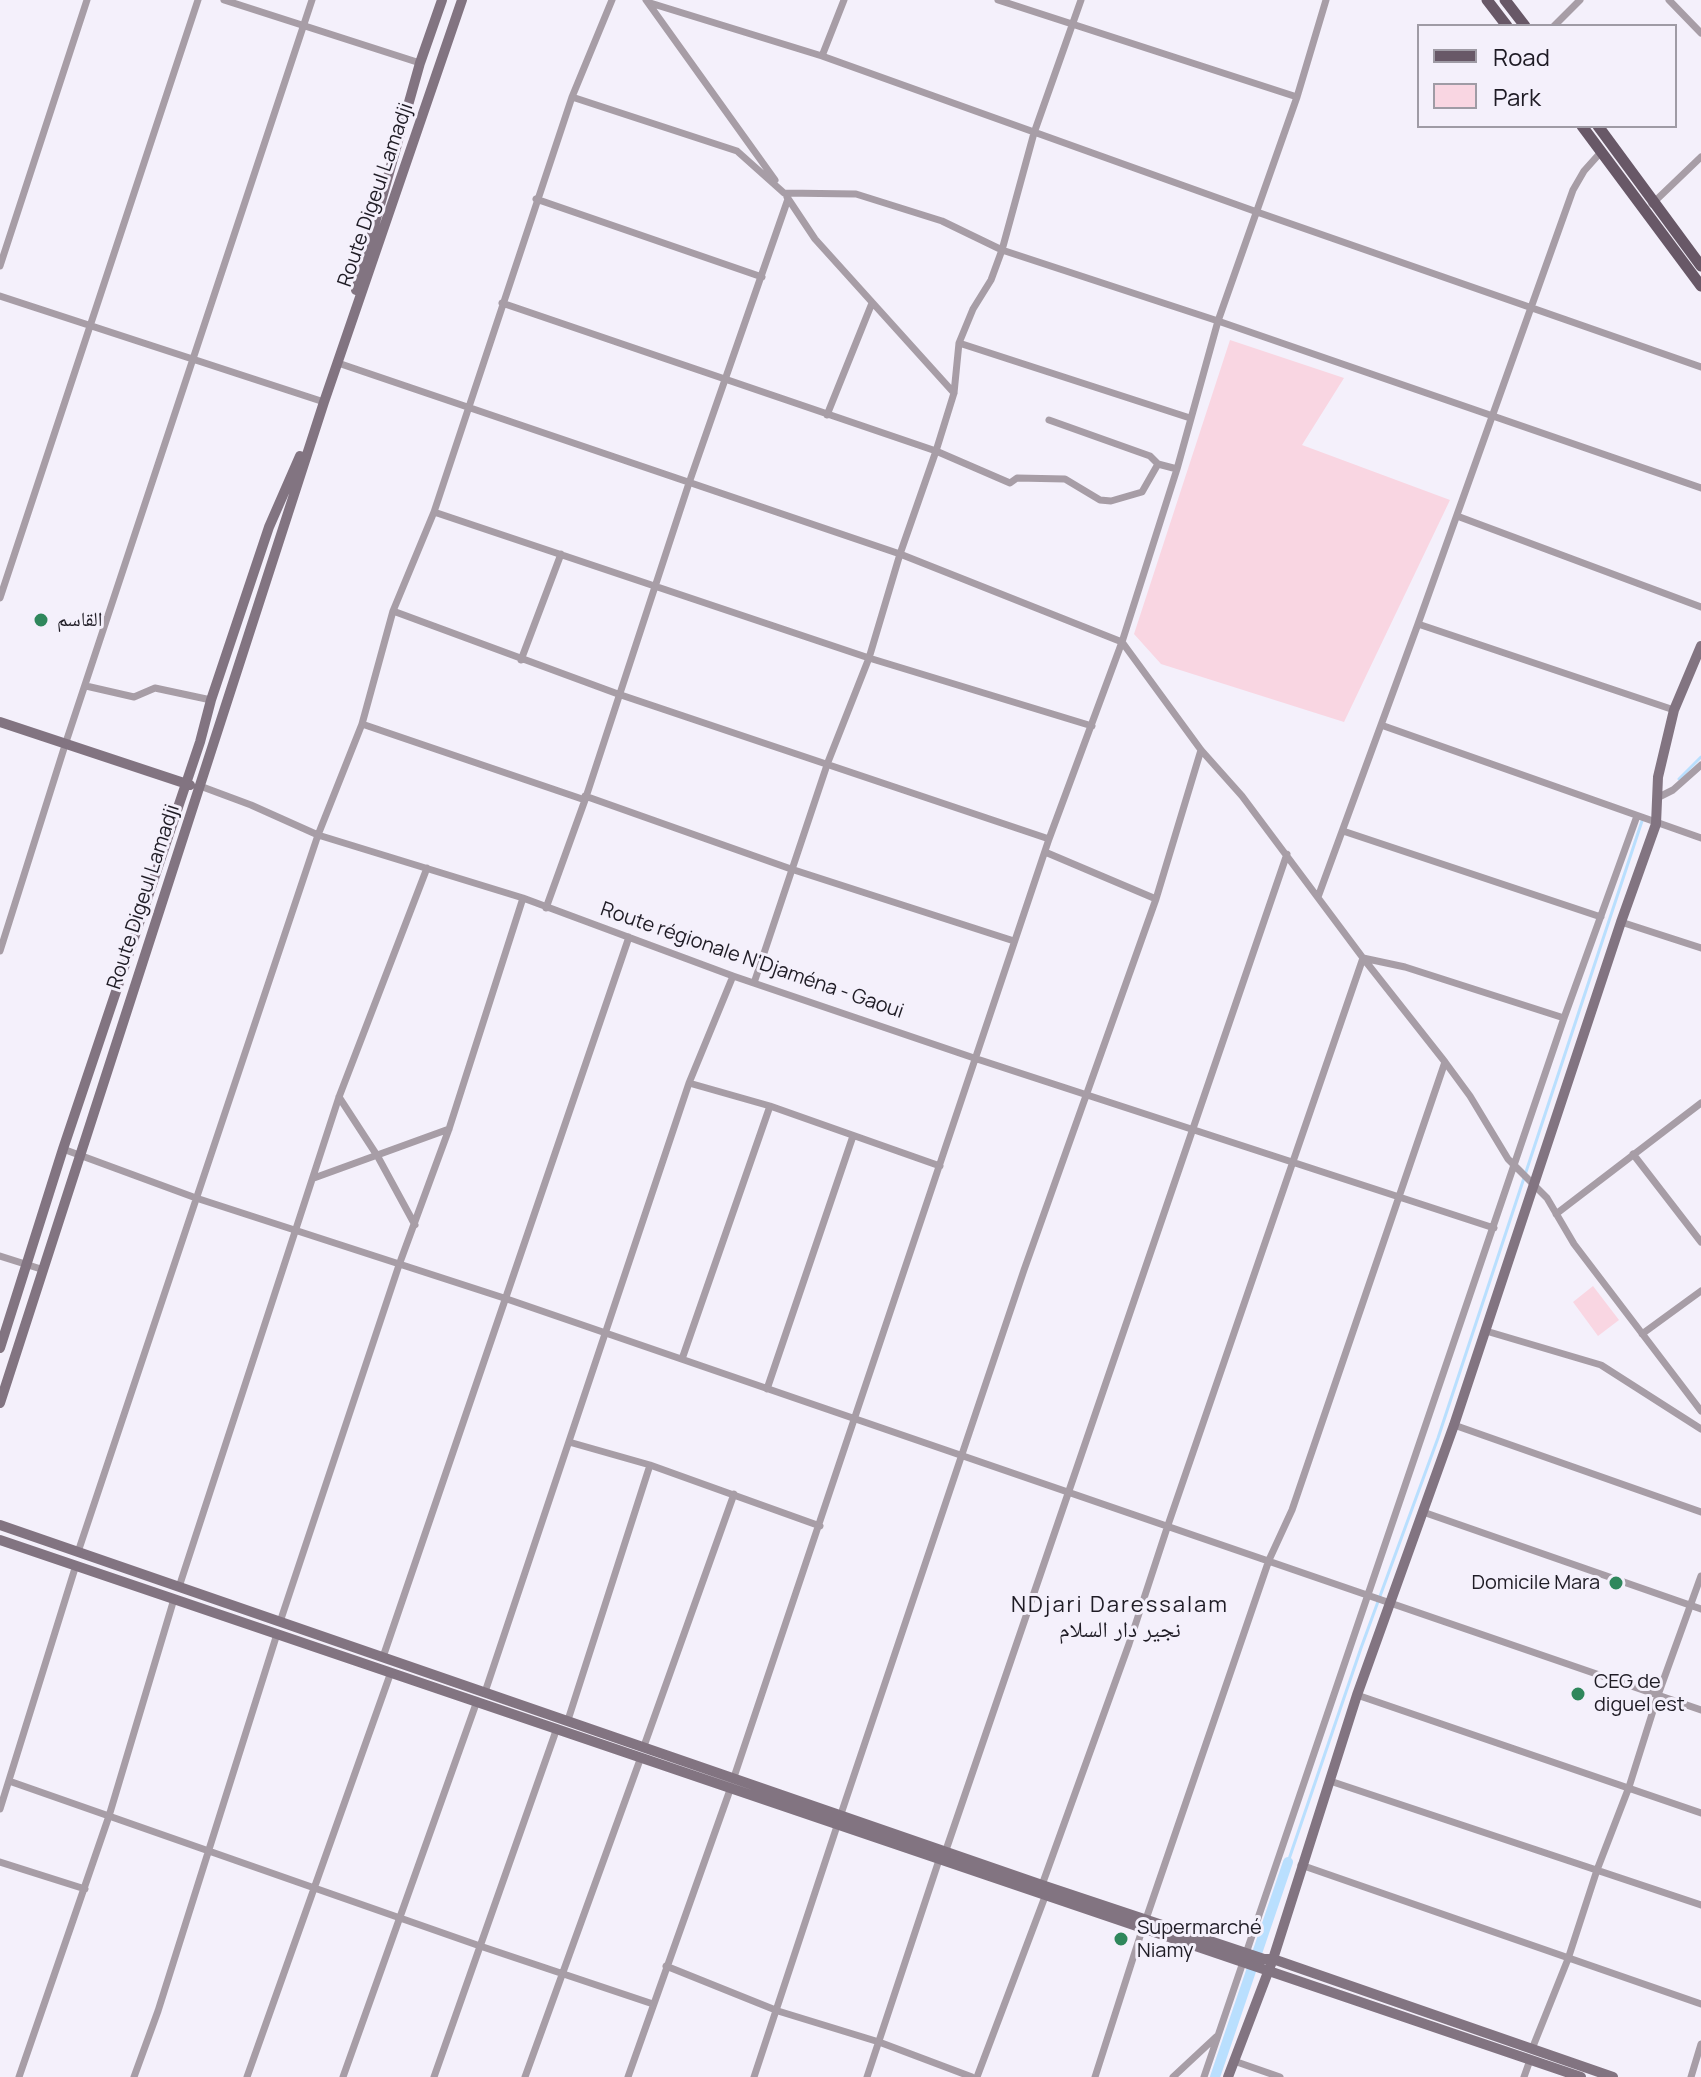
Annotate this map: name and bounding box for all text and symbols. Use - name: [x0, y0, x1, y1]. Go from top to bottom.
- legend: [1417, 24, 1677, 128]
- text: Road: [1493, 40, 1550, 73]
- text: Park: [1493, 80, 1541, 113]
- street label: Route Digeul Lamadji: [333, 100, 419, 290]
- place label: القاسم: [57, 608, 103, 632]
- marker: القاسم: [32, 611, 50, 629]
- street label: Route Digeul Lamadji: [103, 802, 185, 992]
- street label: Route régionale N'Djaména - Gaoui: [597, 898, 907, 1024]
- place label: Domicile Mara: [1471, 1571, 1600, 1595]
- marker: Domicile Mara: [1607, 1574, 1625, 1592]
- district label: NDjari Daressalam نجير دار السلام: [1011, 1593, 1229, 1644]
- place label: CEG de diguel est: [1594, 1670, 1685, 1717]
- marker: CEG de diguel est: [1569, 1685, 1587, 1703]
- place label: Supermarché Niamy: [1137, 1916, 1262, 1963]
- marker: Supermarché Niamy: [1112, 1930, 1130, 1948]

